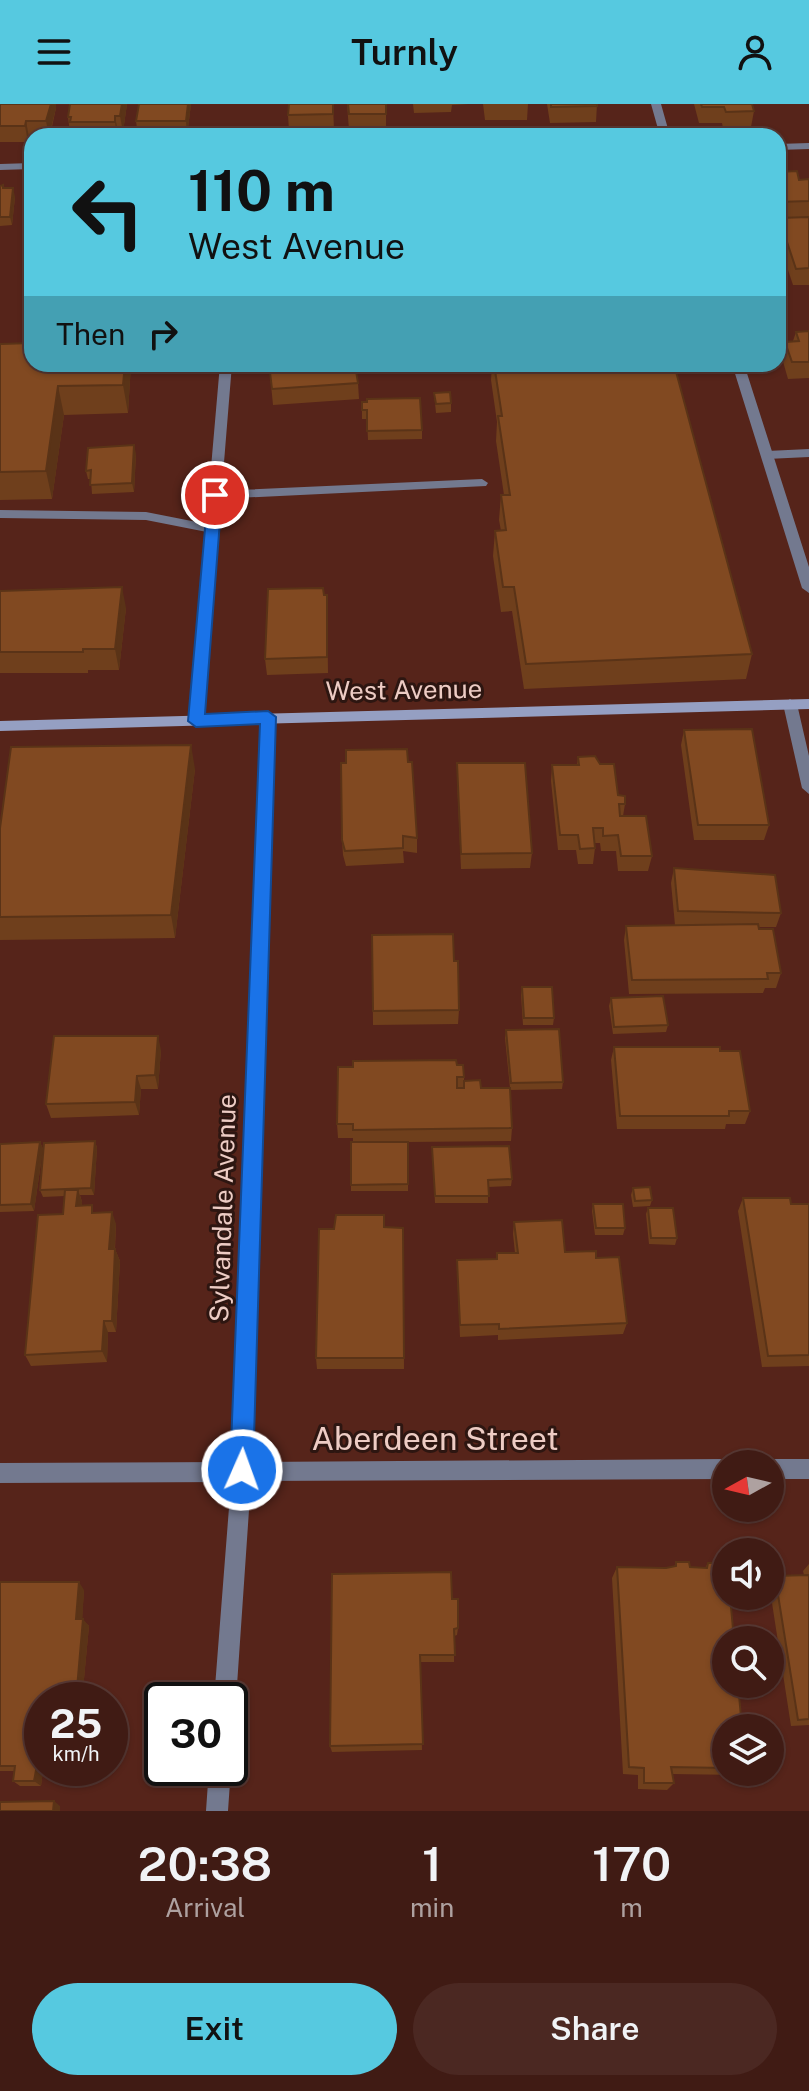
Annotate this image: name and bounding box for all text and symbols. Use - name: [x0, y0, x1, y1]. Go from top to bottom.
- icon: menu: [32, 30, 76, 74]
- icon: person: [733, 30, 777, 74]
- text: Turnly: [351, 31, 458, 73]
- text: 110 m: [188, 158, 335, 224]
- icon: left: [56, 160, 160, 264]
- text: West Avenue: [188, 225, 405, 267]
- icon: right: [141, 312, 185, 356]
- text: Then: [56, 316, 125, 352]
- pin: [181, 461, 249, 529]
- icon: arrive: [193, 473, 237, 517]
- street label: West Avenue: [325, 673, 483, 706]
- street label: Sylvandale Avenue: [203, 1093, 242, 1323]
- street label: Aberdeen Street: [311, 1420, 559, 1457]
- position arrow: [200, 1428, 284, 1512]
- north arrow: [712, 1450, 784, 1522]
- map controls: [712, 1450, 784, 1786]
- button: sound: [712, 1538, 784, 1610]
- button: search: [712, 1626, 784, 1698]
- speed limit sign: 30: [144, 1682, 248, 1786]
- text: 25: [50, 1700, 102, 1747]
- button: layers: [712, 1714, 784, 1786]
- text: km/h: [52, 1742, 100, 1766]
- text: 20:38: [138, 1835, 272, 1892]
- text: 1: [422, 1835, 442, 1892]
- text: 170: [592, 1835, 671, 1892]
- text: Arrival: [165, 1892, 245, 1923]
- text: min: [410, 1892, 454, 1923]
- text: m: [620, 1892, 643, 1923]
- button: Exit: [32, 1983, 397, 2075]
- button: Share: [413, 1983, 777, 2075]

